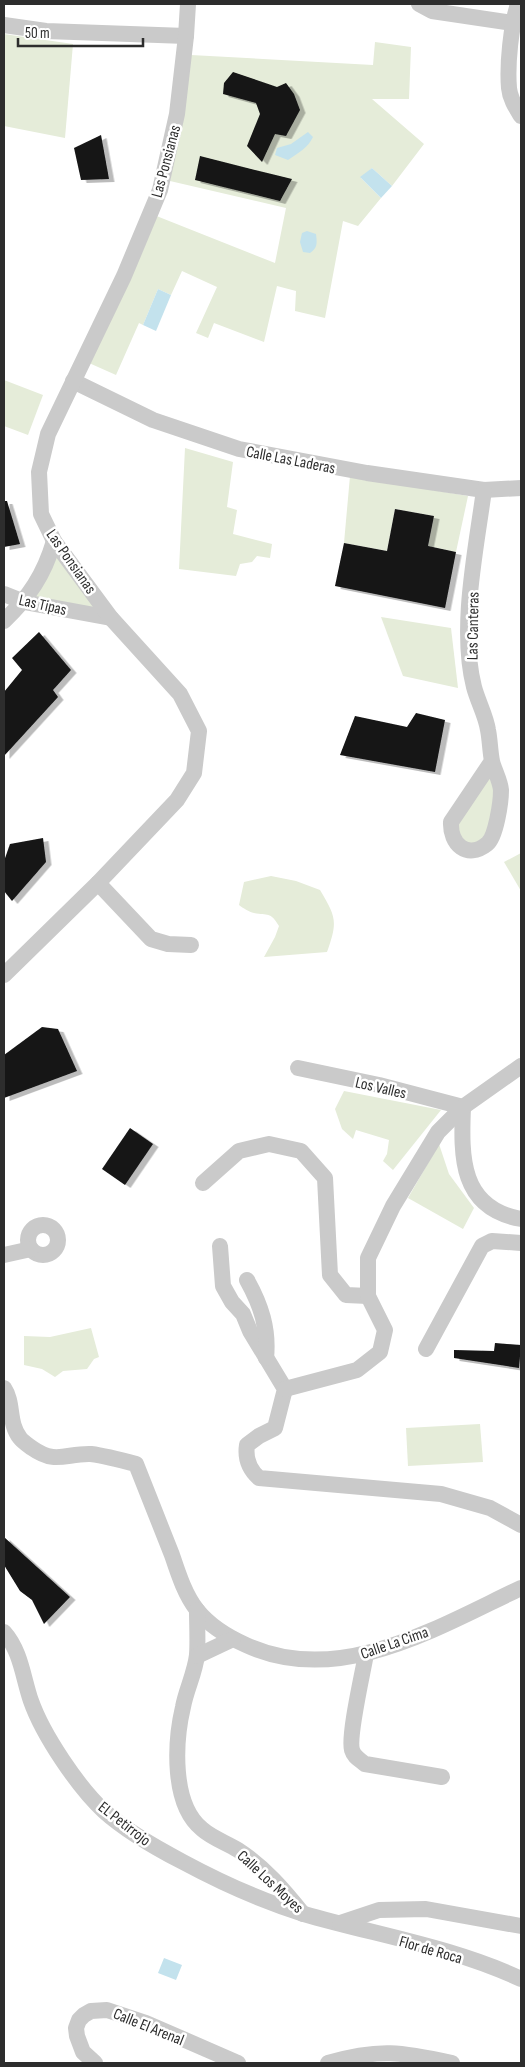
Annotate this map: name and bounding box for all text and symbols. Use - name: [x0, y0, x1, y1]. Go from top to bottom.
- scale bar: [18, 15, 142, 47]
- text: 50 m: [25, 24, 50, 43]
- street label: Las Ponsianas: [148, 123, 185, 200]
- street label: Calle Las Laderas: [245, 443, 337, 478]
- street label: Las Ponsianas: [42, 526, 100, 598]
- street label: Las Tipas: [17, 591, 69, 620]
- street label: Las Canteras: [463, 591, 484, 660]
- street label: Los Valles: [353, 1073, 408, 1104]
- street label: Calle La Cima: [358, 1623, 431, 1664]
- street label: EL Petirrojo: [94, 1798, 154, 1850]
- street label: Calle Los Moyes: [233, 1847, 307, 1918]
- street label: Flor de Roca: [397, 1932, 464, 1968]
- street label: Calle El Arenal: [110, 2005, 187, 2050]

